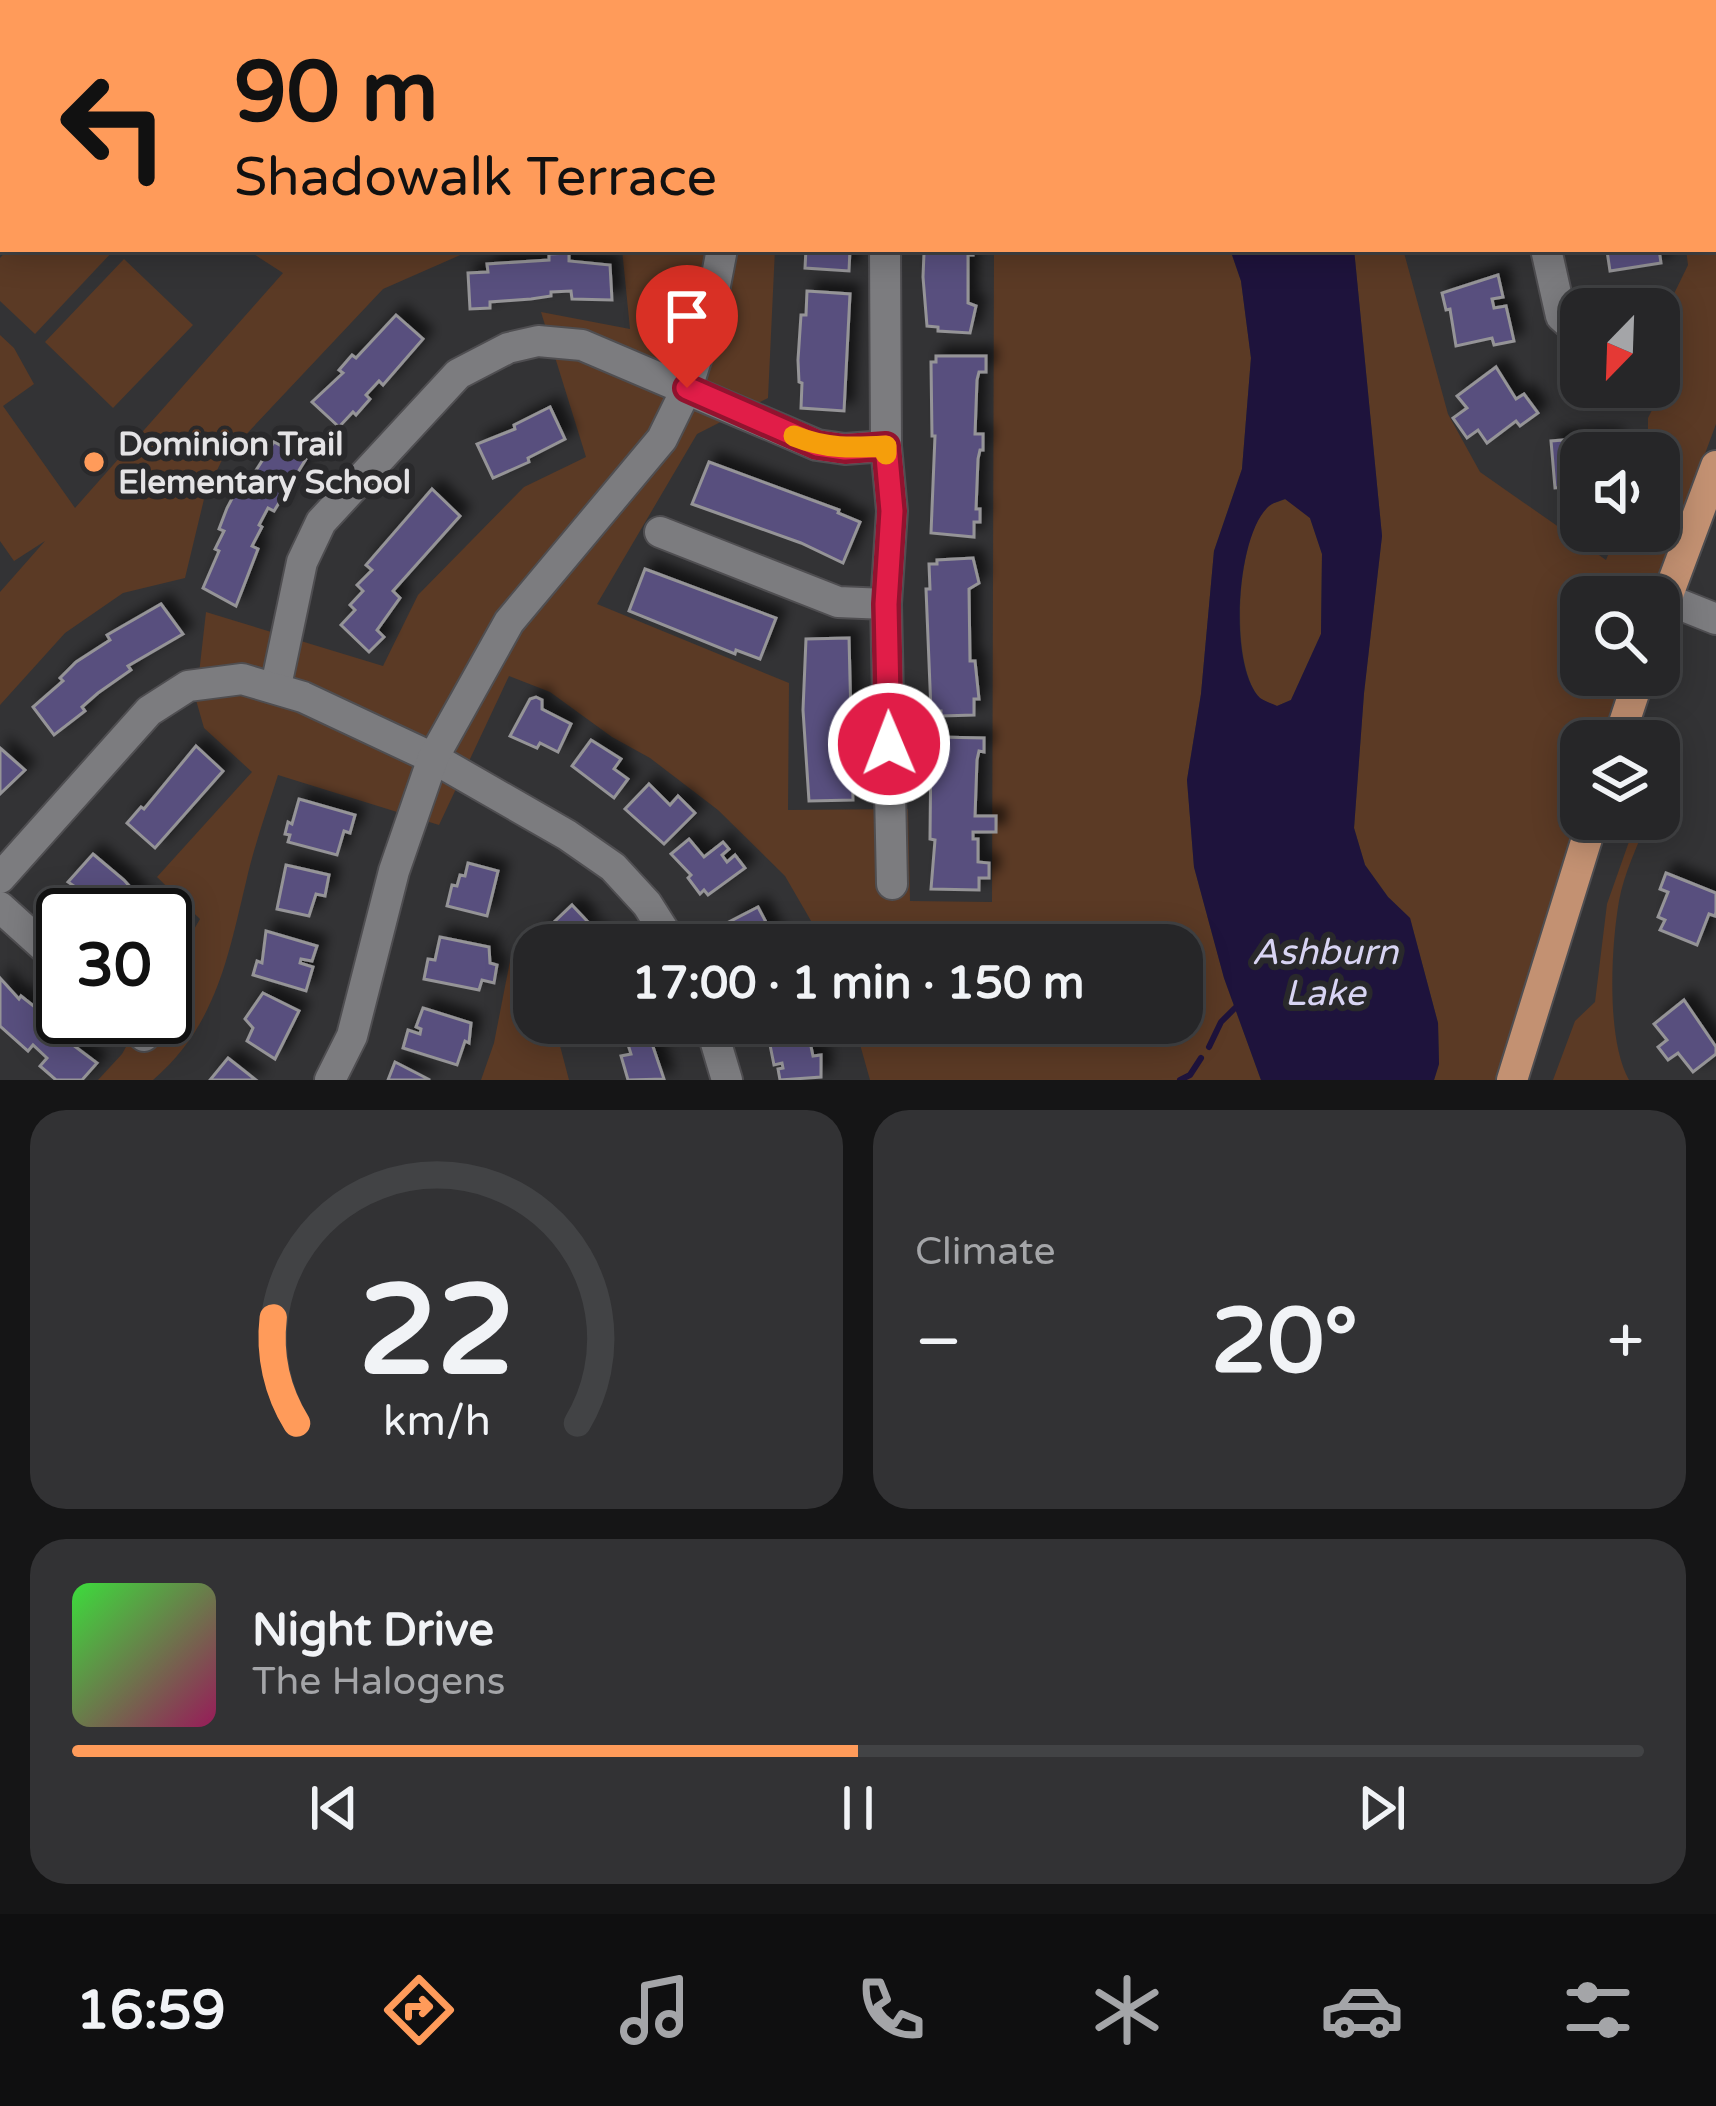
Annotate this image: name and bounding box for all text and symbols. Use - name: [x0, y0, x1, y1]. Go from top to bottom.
- text: 90 m: [234, 43, 438, 144]
- icon: left: [36, 48, 192, 204]
- text: Shadowalk Terrace: [234, 145, 717, 210]
- pin: [636, 265, 738, 388]
- icon: arrive: [654, 283, 720, 349]
- north arrow: [1560, 288, 1680, 408]
- map controls: [1560, 288, 1680, 840]
- place label: Dominion Trail Elementary School: [118, 425, 411, 502]
- button: sound: [1560, 432, 1680, 552]
- marker: Dominion Trail Elementary School: [81, 449, 107, 475]
- button: search: [1560, 576, 1680, 696]
- position arrow: [826, 681, 952, 807]
- button: layers: [1560, 720, 1680, 840]
- speed limit sign: 30: [36, 888, 192, 1044]
- water label: Ashburn Lake: [1252, 931, 1399, 1015]
- text: 17:00 · 1 min · 150 m: [632, 957, 1084, 1011]
- text: Climate: [915, 1228, 1055, 1275]
- text: 22: [358, 1257, 515, 1408]
- text: 20°: [1211, 1288, 1358, 1397]
- text: −: [915, 1302, 962, 1382]
- text: +: [1607, 1302, 1644, 1382]
- text: km/h: [383, 1395, 490, 1446]
- text: Night Drive: [252, 1604, 494, 1658]
- text: The Halogens: [252, 1658, 505, 1705]
- icon: previous: [301, 1775, 367, 1841]
- icon: pause: [825, 1775, 891, 1841]
- icon: next: [1349, 1775, 1415, 1841]
- icon: directions: [377, 1968, 461, 2052]
- icon: music: [613, 1968, 697, 2052]
- icon: phone: [849, 1968, 933, 2052]
- icon: climate: [1085, 1968, 1169, 2052]
- icon: car: [1320, 1968, 1404, 2052]
- icon: filters: [1556, 1968, 1640, 2052]
- text: 16:59: [76, 1978, 226, 2043]

